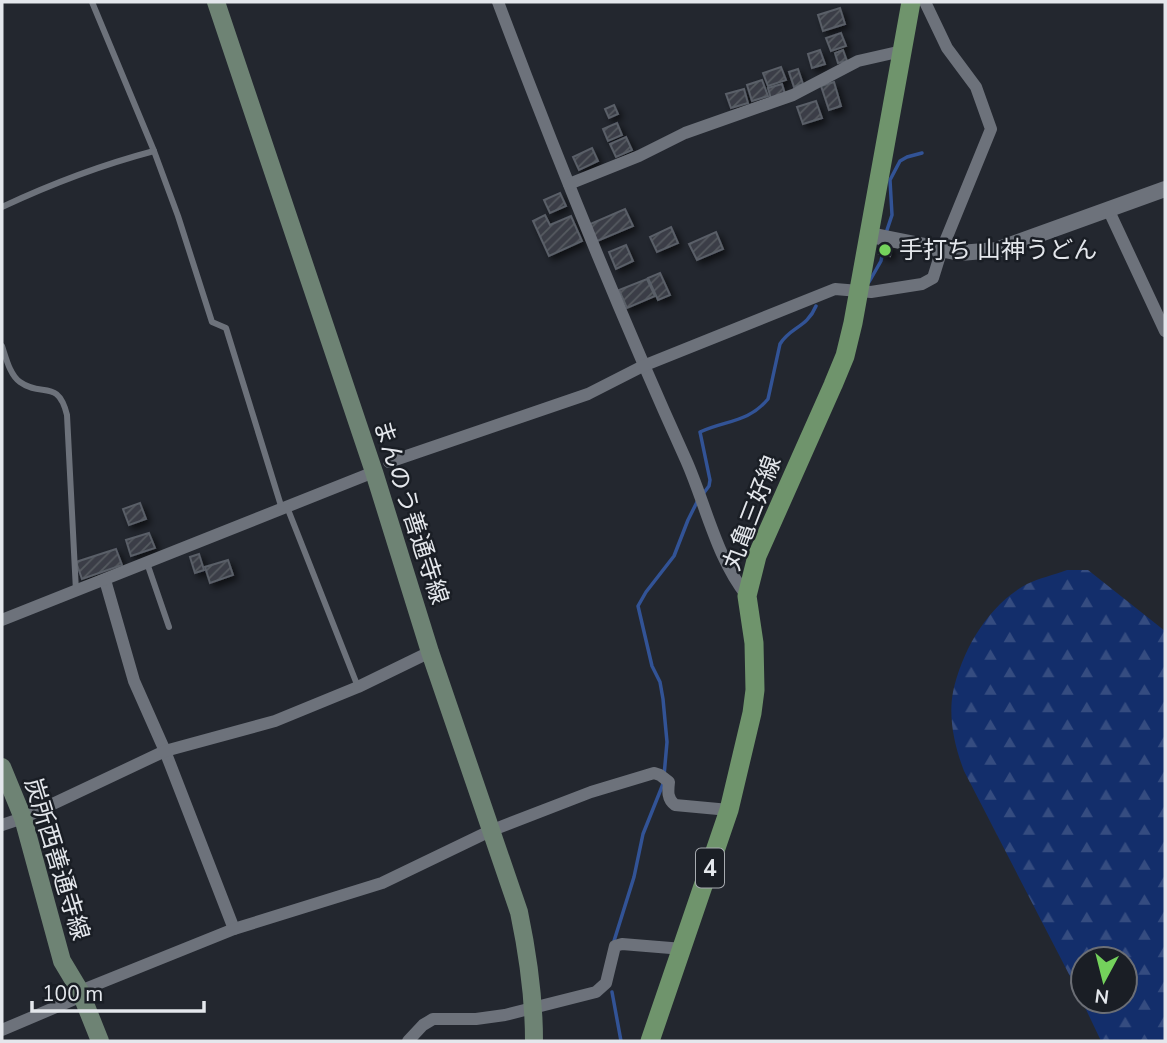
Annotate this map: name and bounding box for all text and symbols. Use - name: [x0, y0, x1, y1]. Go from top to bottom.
- place label: 手打ち 山神うどん: [899, 234, 1097, 266]
- marker: 手打ち 山神うどん: [877, 242, 893, 258]
- street label: まんのう善通寺線: [366, 416, 456, 608]
- street label: 丸亀三好線: [716, 451, 788, 575]
- street label: 炭所西善通寺線: [17, 774, 97, 944]
- road number: 4: [696, 848, 724, 888]
- north arrow: [1069, 945, 1139, 1015]
- scale bar: [32, 970, 203, 1014]
- text: 100 m: [42, 980, 103, 1008]
- text: N: [1093, 982, 1111, 1010]

